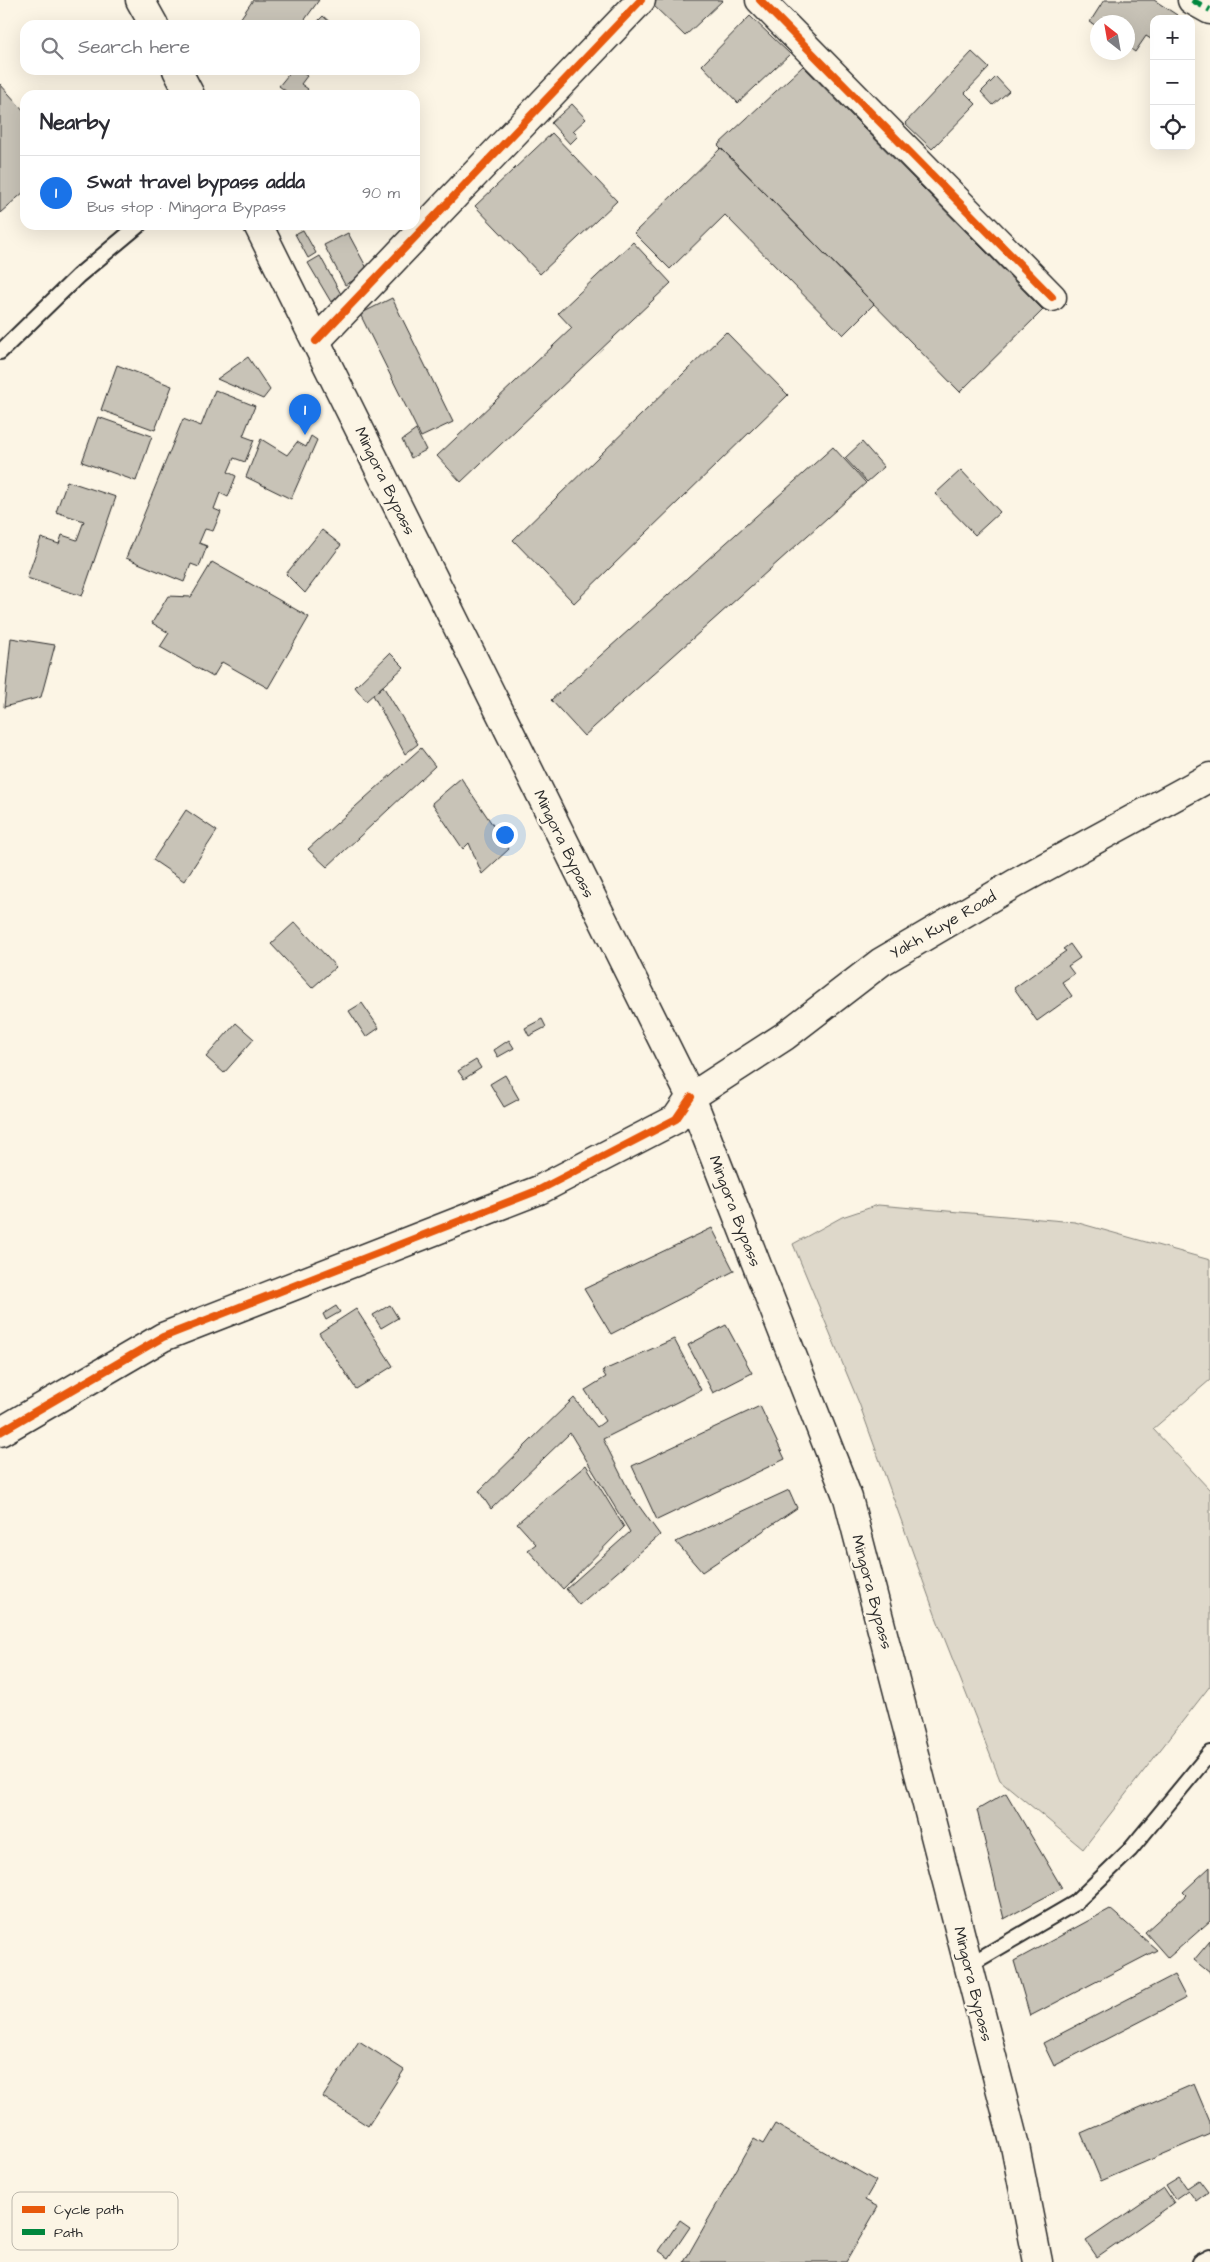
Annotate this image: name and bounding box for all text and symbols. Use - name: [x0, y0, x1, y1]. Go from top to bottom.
- north arrow: [1090, 15, 1135, 60]
- map controls: [1150, 15, 1195, 150]
- button: +: [1150, 15, 1195, 60]
- search box: [20, 20, 420, 75]
- icon: search: [38, 34, 66, 62]
- text: Search here: [78, 34, 190, 61]
- button: −: [1150, 60, 1195, 105]
- button: locate: [1150, 105, 1195, 150]
- text: Nearby: [40, 108, 110, 137]
- text: Swat travel bypass adda: [87, 169, 305, 196]
- text: 1: [55, 182, 57, 204]
- text: 90 m: [362, 182, 400, 204]
- text: Bus stop · Mingora Bypass: [87, 196, 286, 218]
- pin: 1: [289, 394, 321, 435]
- street label: Mingora Bypass: [348, 423, 421, 539]
- street label: Mingora Bypass: [527, 786, 600, 902]
- your location: [492, 822, 518, 848]
- street label: Yakh Kuye Road: [886, 886, 1001, 965]
- street label: Mingora Bypass: [703, 1152, 766, 1270]
- street label: Mingora Bypass: [845, 1532, 898, 1652]
- street label: Mingora Bypass: [947, 1924, 998, 2044]
- legend: [12, 2192, 178, 2250]
- text: Cycle path: [54, 2200, 123, 2220]
- text: Path: [54, 2223, 83, 2243]

